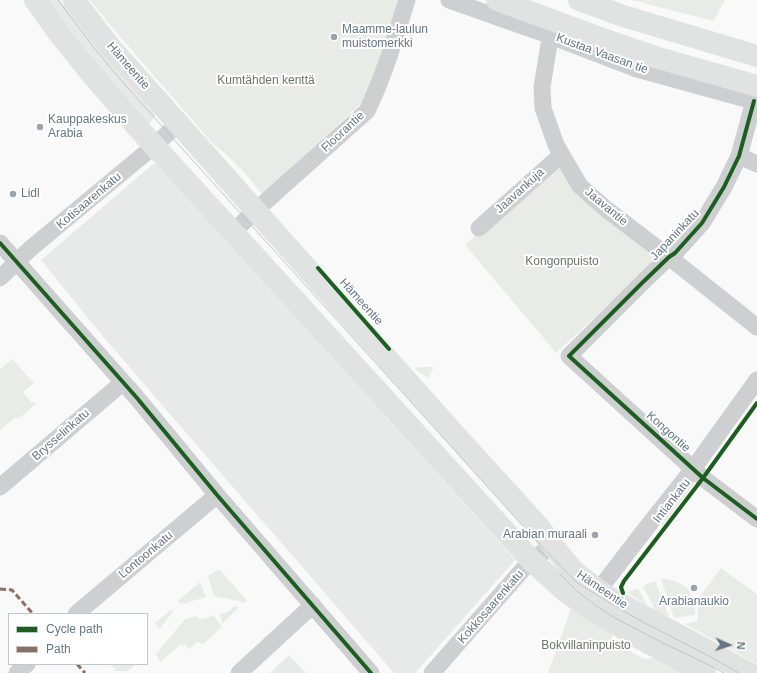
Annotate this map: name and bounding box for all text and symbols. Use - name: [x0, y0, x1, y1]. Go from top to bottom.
- place label: Maamme-laulun muistomerkki: [342, 23, 428, 51]
- street label: Kustaa Vaasan tie: [554, 31, 650, 77]
- marker: Maamme-laulun muistomerkki: [329, 32, 339, 42]
- street label: Hämeentie: [104, 39, 152, 93]
- park label: Kumtähden kenttä: [217, 74, 315, 88]
- street label: Floorantie: [319, 109, 367, 155]
- place label: Kauppakeskus Arabia: [48, 113, 127, 141]
- marker: Kauppakeskus Arabia: [35, 122, 45, 132]
- street label: Jaavankuja: [493, 165, 547, 217]
- street label: Kotisaarenkatu: [54, 170, 124, 232]
- street label: Jaavantie: [582, 185, 630, 229]
- place label: Lidl: [21, 187, 40, 201]
- marker: Lidl: [8, 189, 18, 199]
- street label: Japaninkatu: [648, 206, 702, 264]
- park label: Kongonpuisto: [525, 255, 599, 269]
- street label: Hämeentie: [336, 276, 386, 328]
- street label: Brysselinkatu: [29, 406, 93, 464]
- street label: Kongontie: [643, 409, 693, 455]
- street label: Intiankatu: [650, 476, 694, 526]
- street label: Lontoonkatu: [116, 528, 176, 582]
- place label: Arabian muraali: [503, 528, 587, 542]
- marker: Arabian muraali: [590, 530, 600, 540]
- street label: Kokkosaarenkatu: [455, 567, 527, 647]
- street label: Hämeentie: [574, 568, 630, 612]
- marker: Arabianaukio: [689, 583, 699, 593]
- place label: Arabianaukio: [659, 595, 729, 609]
- legend: [8, 613, 148, 665]
- text: Cycle path: [46, 622, 103, 636]
- north arrow: [709, 625, 749, 665]
- park label: Bokvillaninpuisto: [541, 639, 631, 653]
- text: N: [735, 641, 747, 650]
- text: Path: [46, 642, 71, 656]

